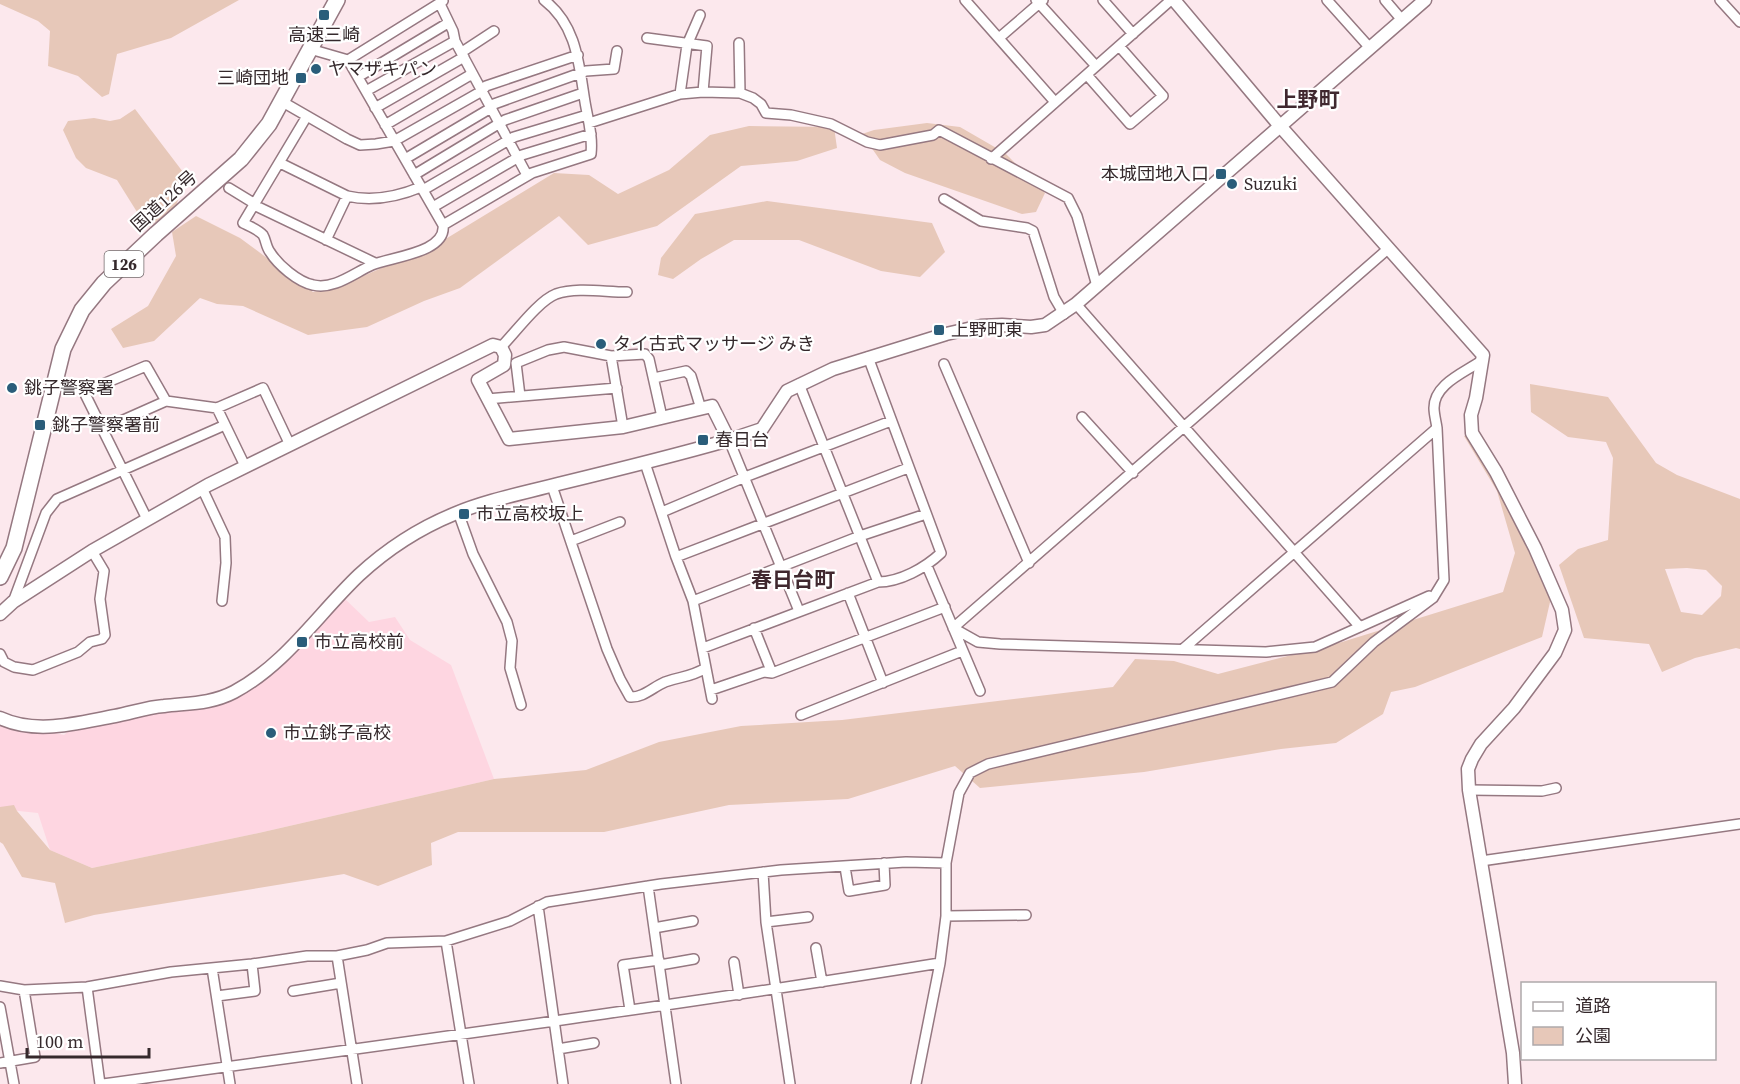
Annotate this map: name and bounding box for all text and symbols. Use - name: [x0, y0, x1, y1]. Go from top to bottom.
- marker: 高速三崎: [317, 8, 331, 22]
- place label: 高速三崎: [288, 22, 360, 47]
- place label: ヤマザキパン: [328, 56, 437, 81]
- marker: ヤマザキパン: [309, 62, 323, 76]
- place label: 三崎団地: [217, 65, 289, 90]
- marker: 三崎団地: [294, 71, 308, 85]
- district label: 上野町: [1277, 85, 1340, 114]
- place label: 本城団地入口: [1101, 161, 1209, 186]
- street label: 国道126号: [125, 164, 202, 237]
- marker: 本城団地入口: [1214, 167, 1228, 181]
- place label: Suzuki: [1244, 171, 1297, 196]
- marker: Suzuki: [1225, 177, 1239, 191]
- road number: 126: [104, 251, 144, 277]
- place label: 上野町東: [951, 317, 1023, 342]
- marker: 上野町東: [932, 323, 946, 337]
- place label: タイ古式マッサージ みき: [613, 331, 815, 356]
- marker: タイ古式マッサージ みき: [594, 337, 608, 351]
- place label: 銚子警察署: [24, 375, 114, 400]
- marker: 銚子警察署: [5, 381, 19, 395]
- place label: 銚子警察署前: [52, 412, 160, 437]
- marker: 銚子警察署前: [33, 418, 47, 432]
- place label: 春日台: [715, 427, 769, 452]
- marker: 春日台: [696, 433, 710, 447]
- place label: 市立高校坂上: [476, 501, 584, 526]
- marker: 市立高校坂上: [457, 507, 471, 521]
- district label: 春日台町: [751, 565, 835, 594]
- place label: 市立高校前: [314, 629, 404, 654]
- marker: 市立高校前: [295, 635, 309, 649]
- place label: 市立銚子高校: [283, 720, 391, 745]
- marker: 市立銚子高校: [264, 726, 278, 740]
- legend: [1521, 982, 1716, 1060]
- text: 道路: [1575, 993, 1611, 1018]
- scale bar: [27, 1021, 148, 1059]
- text: 公園: [1575, 1023, 1611, 1048]
- text: 100 m: [36, 1029, 83, 1054]

